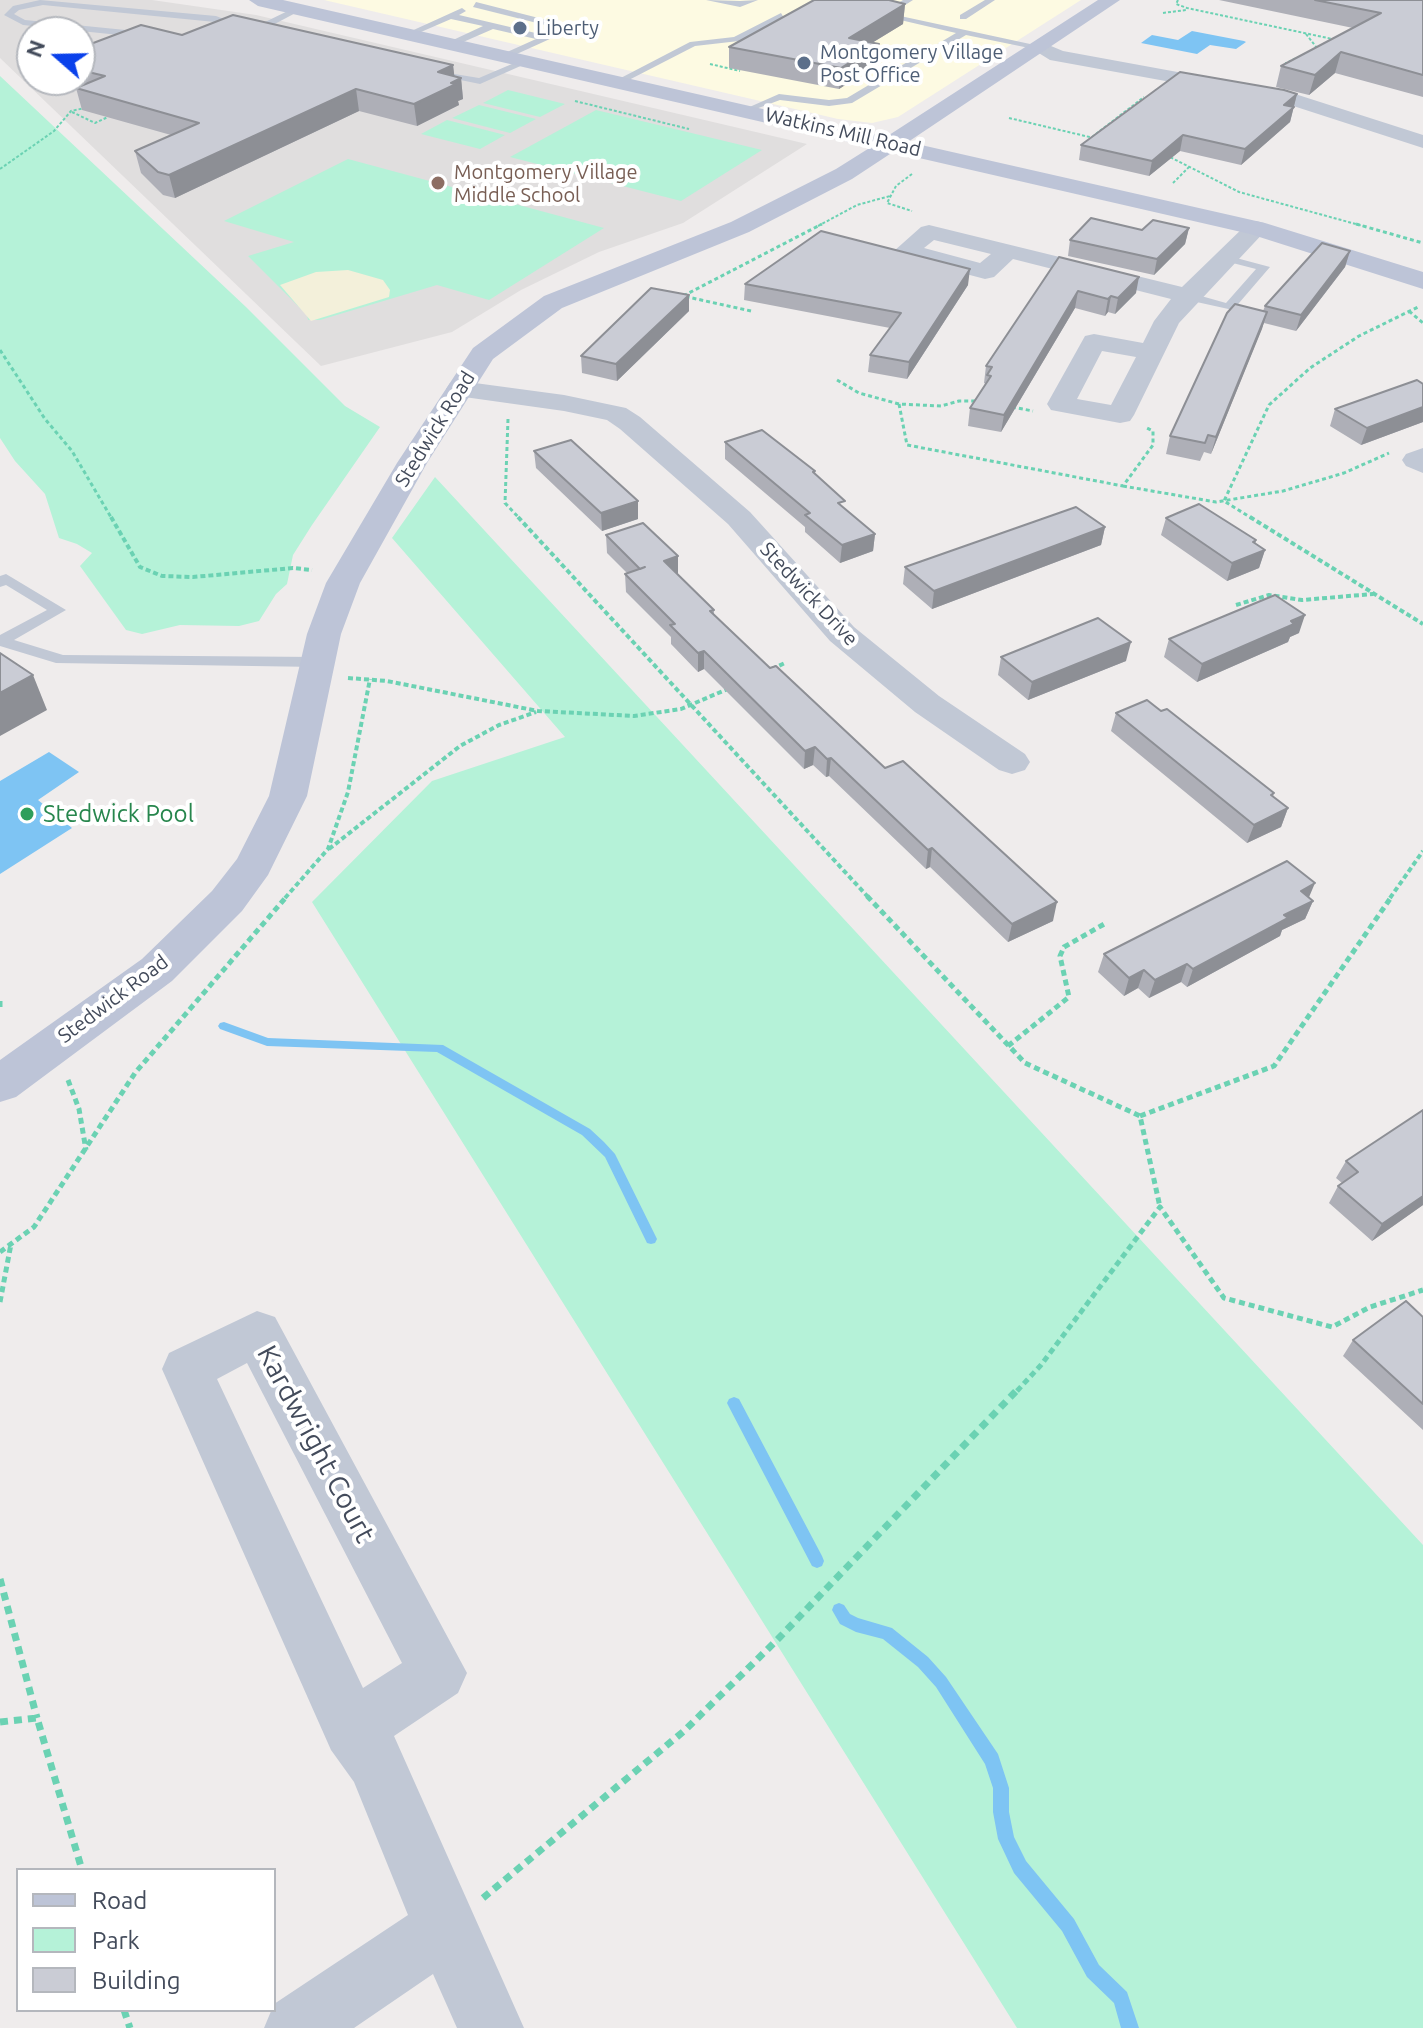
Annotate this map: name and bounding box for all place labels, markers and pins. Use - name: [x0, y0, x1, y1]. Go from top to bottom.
- place label: Liberty: [536, 16, 599, 40]
- marker: Liberty: [511, 19, 529, 37]
- place label: Montgomery Village Post Office: [820, 40, 1004, 87]
- marker: Montgomery Village Post Office: [795, 54, 813, 72]
- place label: Montgomery Village Middle School: [454, 160, 638, 207]
- marker: Montgomery Village Middle School: [429, 174, 447, 192]
- place label: Stedwick Pool: [43, 800, 194, 828]
- marker: Stedwick Pool: [18, 805, 36, 823]

